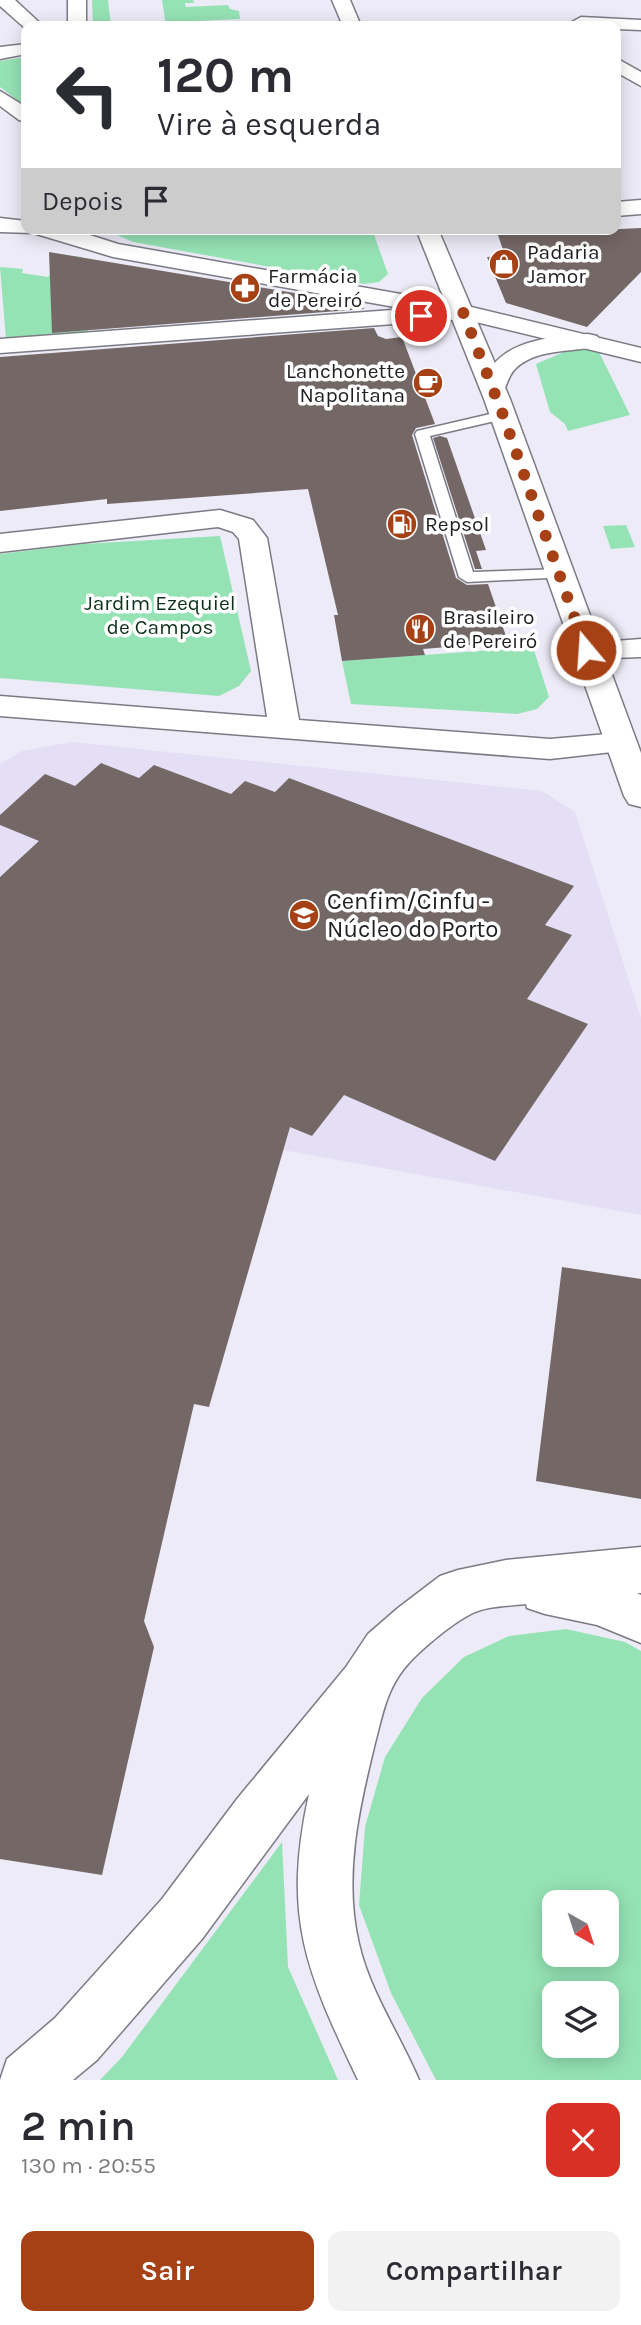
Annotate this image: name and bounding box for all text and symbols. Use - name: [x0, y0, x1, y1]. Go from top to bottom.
- text: 120 m: [157, 47, 294, 104]
- icon: left: [42, 49, 133, 140]
- text: Vire à esquerda: [157, 106, 381, 143]
- icon: arrive: [137, 182, 175, 220]
- text: Depois: [42, 186, 123, 217]
- place label: Padaria Jamor: [527, 240, 600, 288]
- shop icon: Padaria Jamor: [487, 247, 521, 281]
- place label: Farmácia de Pereiró: [268, 264, 362, 312]
- pharmacy icon: Farmácia de Pereiró: [228, 271, 262, 305]
- pin: [391, 286, 451, 346]
- icon: arrive: [402, 297, 440, 335]
- place label: Lanchonette Napolitana: [286, 359, 405, 407]
- cafe icon: Lanchonette Napolitana: [411, 366, 445, 400]
- fuel station icon: Repsol: [385, 507, 419, 541]
- place label: Repsol: [425, 512, 489, 536]
- park label: Jardim Ezequiel de Campos: [84, 591, 236, 639]
- place label: Brasileiro de Pereiró: [443, 605, 537, 653]
- restaurant icon: Brasileiro de Pereiró: [403, 612, 437, 646]
- position arrow: [549, 613, 623, 687]
- place label: Cenfim/Cinfu - Núcleo do Porto: [327, 887, 498, 943]
- school or university icon: Cenfim/Cinfu - Núcleo do Porto: [287, 898, 321, 932]
- north arrow: [542, 1890, 620, 1967]
- map controls: [542, 1890, 619, 2058]
- button: layers: [542, 1981, 619, 2058]
- text: 2 min: [21, 2101, 136, 2151]
- button: close: [546, 2103, 620, 2177]
- text: 130 m · 20:55: [21, 2152, 156, 2179]
- button: Sair: [21, 2231, 314, 2311]
- button: Compartilhar: [328, 2231, 620, 2311]

